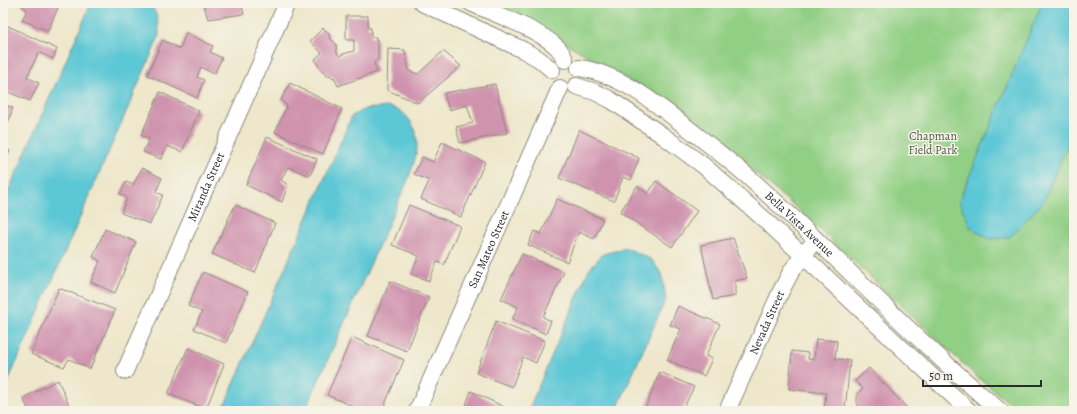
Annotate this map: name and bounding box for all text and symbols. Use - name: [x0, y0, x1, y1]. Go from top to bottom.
- park label: Chapman Field Park: [909, 128, 958, 158]
- street label: Miranda Street: [184, 150, 228, 224]
- street label: Bella Vista Avenue: [762, 188, 837, 260]
- street label: San Mateo Street: [464, 208, 513, 291]
- street label: Nevada Street: [745, 288, 788, 357]
- scale bar: [923, 362, 1041, 388]
- text: 50 m: [929, 368, 953, 384]

